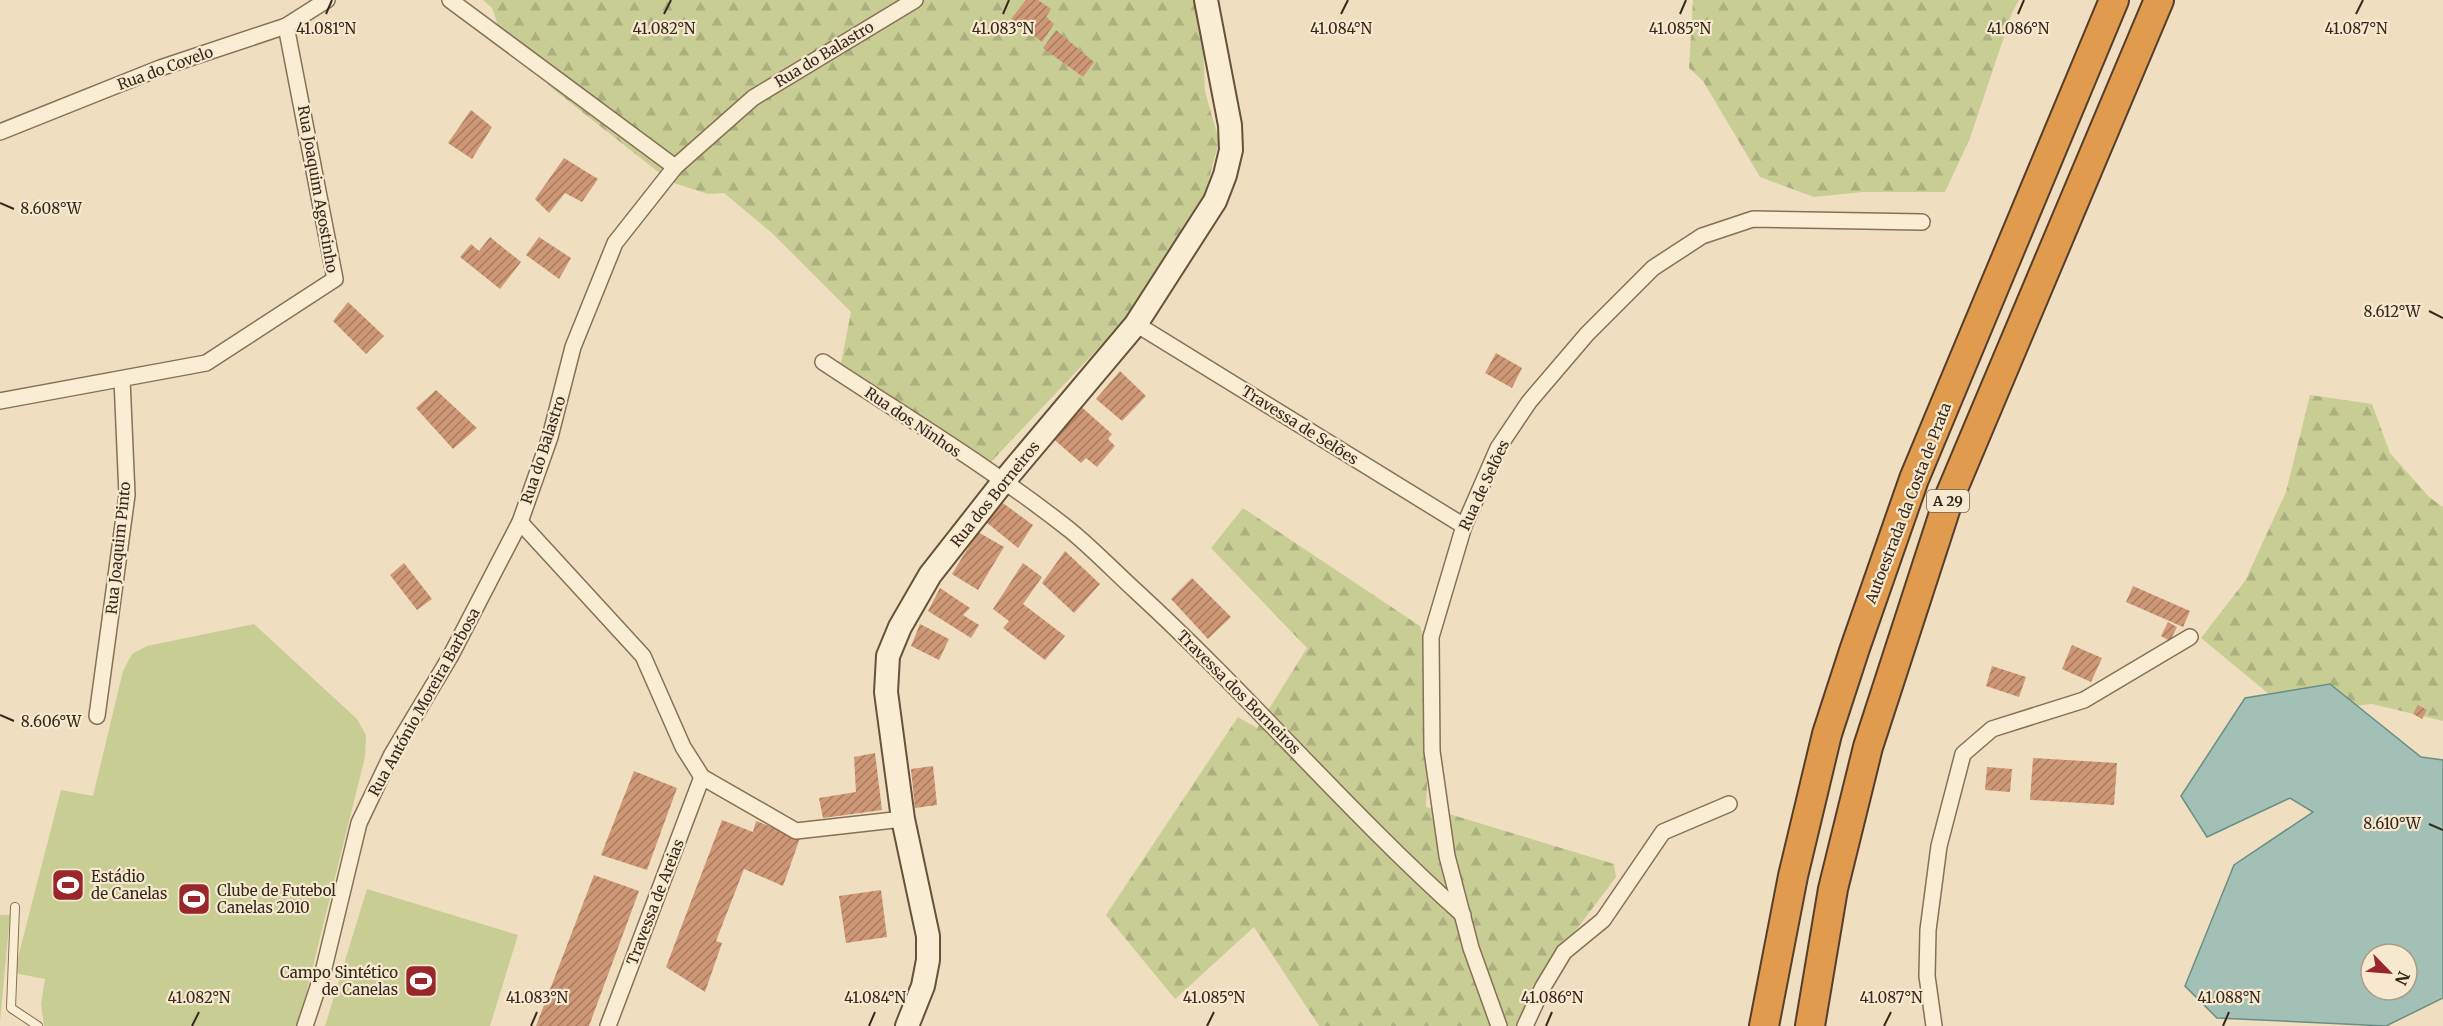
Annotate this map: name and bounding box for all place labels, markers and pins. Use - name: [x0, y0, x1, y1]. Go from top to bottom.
- sports icon: Estádio de Canelas: [50, 867, 86, 903]
- place label: Estádio de Canelas: [91, 867, 167, 903]
- sports icon: Clube de Futebol Canelas 2010: [176, 881, 212, 917]
- place label: Clube de Futebol Canelas 2010: [217, 881, 336, 917]
- place label: Campo Sintético de Canelas: [280, 963, 398, 999]
- sports icon: Campo Sintético de Canelas: [403, 963, 439, 999]

